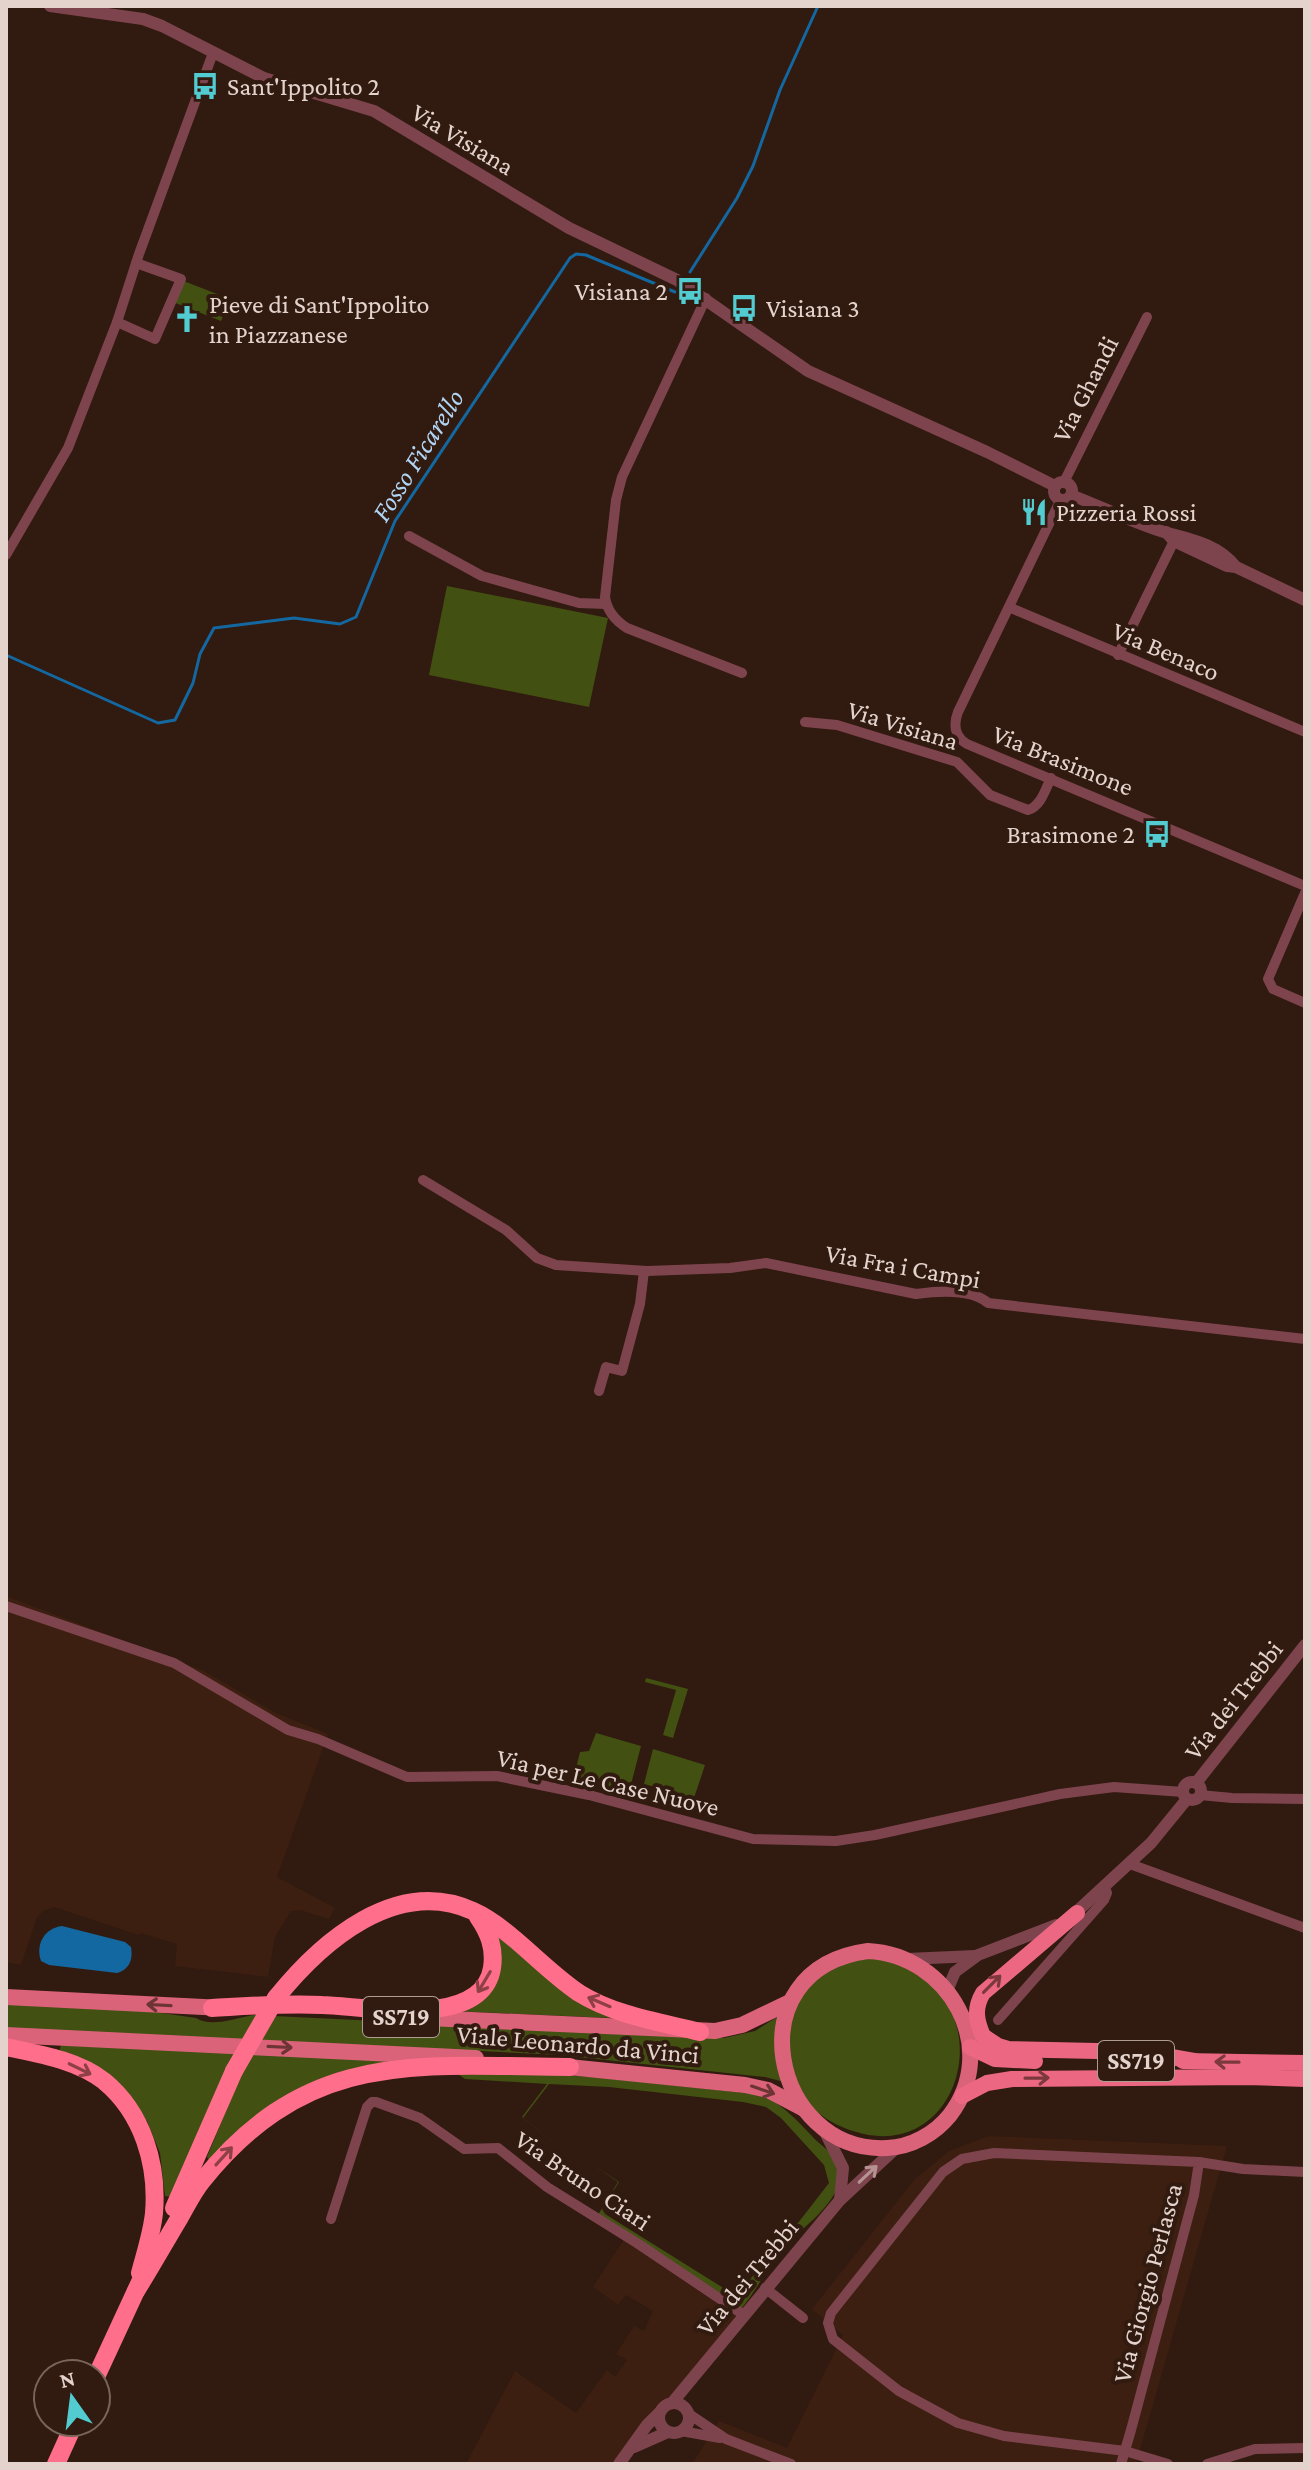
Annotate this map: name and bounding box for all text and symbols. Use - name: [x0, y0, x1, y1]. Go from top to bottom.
- bus stop icon: Sant'Ippolito 2: [190, 71, 220, 101]
- place label: Sant'Ippolito 2: [227, 72, 380, 101]
- street label: Via Visiana: [406, 98, 519, 181]
- bus stop icon: Visiana 2: [675, 276, 705, 306]
- place label: Visiana 2: [574, 277, 668, 306]
- place label: Pieve di Sant'Ippolito in Piazzanese: [209, 290, 429, 349]
- bus stop icon: Visiana 3: [729, 293, 759, 323]
- place label: Visiana 3: [766, 294, 860, 323]
- church icon: Pieve di Sant'Ippolito in Piazzanese: [172, 304, 202, 334]
- street label: Via Ghandi: [1046, 331, 1125, 447]
- water label: Fosso Ficarello: [365, 384, 470, 527]
- restaurant icon: Pizzeria Rossi: [1019, 497, 1049, 527]
- place label: Pizzeria Rossi: [1056, 498, 1197, 527]
- street label: Via Benaco: [1108, 616, 1224, 687]
- street label: Via Visiana: [844, 695, 962, 756]
- street label: Via Brasimone: [988, 719, 1137, 802]
- bus stop icon: Brasimone 2: [1142, 819, 1172, 849]
- place label: Brasimone 2: [1007, 820, 1135, 849]
- street label: Via Fra i Campi: [823, 1239, 983, 1294]
- street label: Via dei Trebbi: [1178, 1635, 1289, 1765]
- street label: Via per Le Case Nuove: [494, 1743, 722, 1822]
- one-way arrow: [476, 1970, 492, 1992]
- one-way arrow: [983, 1974, 1002, 1994]
- one-way arrow: [587, 1993, 611, 2008]
- one-way arrow: [146, 1997, 173, 2012]
- road number: SS719: [363, 1997, 439, 2037]
- street label: Viale Leonardo da Vinci: [456, 2019, 701, 2070]
- one-way arrow: [266, 2040, 293, 2055]
- road number: SS719: [1098, 2041, 1174, 2081]
- one-way arrow: [1214, 2054, 1241, 2069]
- one-way arrow: [68, 2062, 92, 2077]
- one-way arrow: [1023, 2070, 1050, 2086]
- one-way arrow: [750, 2083, 775, 2098]
- street label: Via Bruno Ciari: [509, 2124, 656, 2237]
- one-way arrow: [215, 2147, 233, 2167]
- one-way arrow: [858, 2164, 878, 2183]
- street label: Via Giorgio Perlasca: [1107, 2180, 1188, 2386]
- street label: Via dei Trebbi: [690, 2213, 804, 2341]
- north arrow: [32, 2358, 112, 2438]
- text: N: [57, 2365, 78, 2393]

